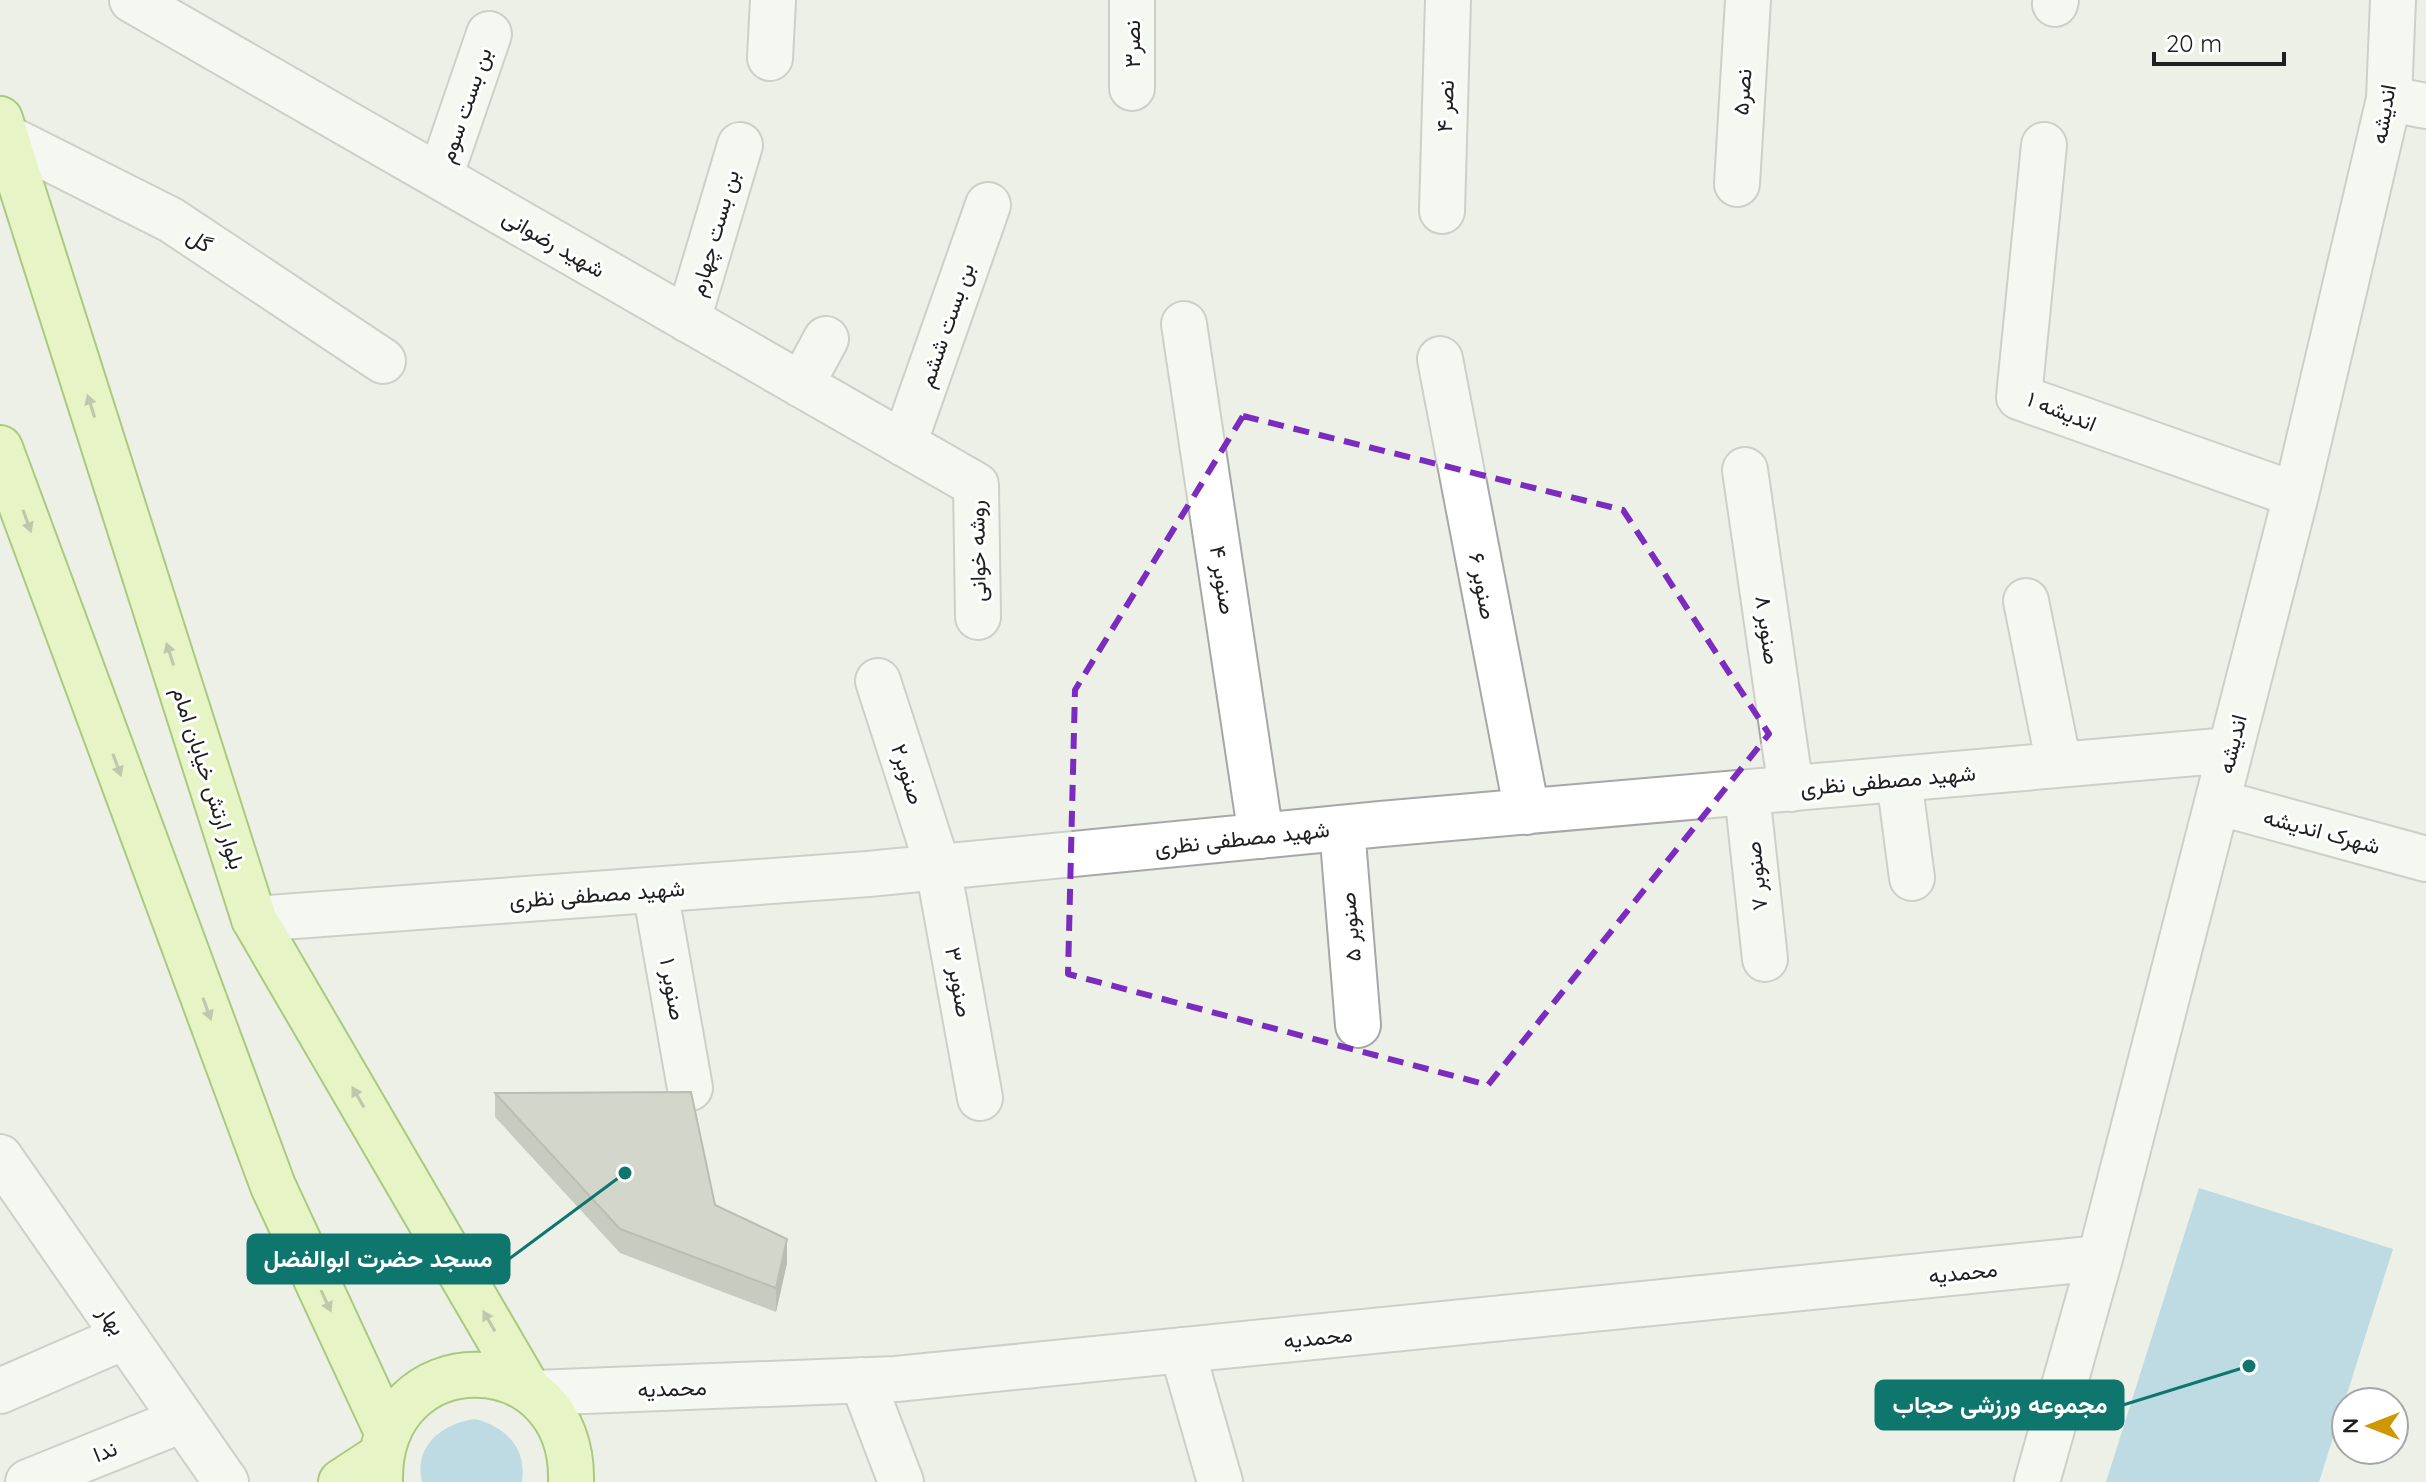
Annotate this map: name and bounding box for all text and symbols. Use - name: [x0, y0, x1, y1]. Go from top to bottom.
- scale bar: [2154, 16, 2284, 66]
- street label: نصر۳: [1118, 20, 1146, 68]
- text: 20 m: [2166, 28, 2222, 58]
- street label: بن بست سوم: [432, 44, 499, 167]
- street label: نصر۵: [1726, 68, 1758, 116]
- street label: نصر ۴: [1430, 79, 1460, 133]
- street label: اندیشه: [2364, 82, 2402, 146]
- street label: بن بست چهارم: [683, 167, 746, 300]
- street label: شهید رضوانی: [498, 202, 610, 284]
- street label: گل: [182, 222, 218, 259]
- street label: بن بست ششم: [912, 259, 981, 391]
- street label: اندیشه ۱: [2023, 384, 2101, 438]
- one-way arrow: [84, 394, 97, 418]
- street label: روشه خوانی: [962, 500, 992, 602]
- one-way arrow: [21, 509, 34, 533]
- street label: صنوبر ۴: [1204, 544, 1242, 616]
- street label: صنوبر ۶: [1463, 550, 1503, 622]
- street label: صنوبر ۸: [1749, 594, 1787, 666]
- one-way arrow: [163, 642, 176, 666]
- street label: بلوار ارتش خیابان امام: [165, 683, 252, 873]
- street label: اندیشه: [2211, 712, 2253, 776]
- street label: صنوبر۲: [885, 740, 931, 808]
- one-way arrow: [111, 753, 124, 777]
- street label: شهید مصطفی نظری: [1799, 758, 1977, 802]
- street label: شهرک اندیشه: [2260, 802, 2384, 860]
- street label: شهید مصطفی نظری: [1153, 815, 1331, 861]
- street label: صنوبر ۷: [1738, 840, 1774, 912]
- street label: شهید مصطفی نظری: [508, 874, 686, 914]
- street label: صنوبر ۵: [1333, 891, 1367, 963]
- street label: صنوبر ۳: [939, 945, 979, 1019]
- street label: صنوبر ۱: [654, 956, 692, 1022]
- one-way arrow: [201, 997, 214, 1021]
- one-way arrow: [351, 1086, 365, 1108]
- callout: مسجد حضرت ابوالفضل: [248, 1235, 509, 1283]
- text: مسجد حضرت ابوالفضل: [264, 1243, 492, 1274]
- street label: محمدیه: [1927, 1254, 1999, 1290]
- one-way arrow: [319, 1290, 333, 1313]
- street label: بهار: [91, 1299, 132, 1341]
- one-way arrow: [482, 1310, 496, 1333]
- street label: محمدیه: [1282, 1319, 1354, 1355]
- street label: محمدیه: [637, 1373, 707, 1403]
- callout: مجموعه ورزشی حجاب: [1876, 1381, 2123, 1429]
- north arrow: [2330, 1386, 2410, 1466]
- text: مجموعه ورزشی حجاب: [1893, 1389, 2107, 1420]
- text: N: [2336, 1418, 2364, 1434]
- street label: ندا: [89, 1434, 121, 1468]

